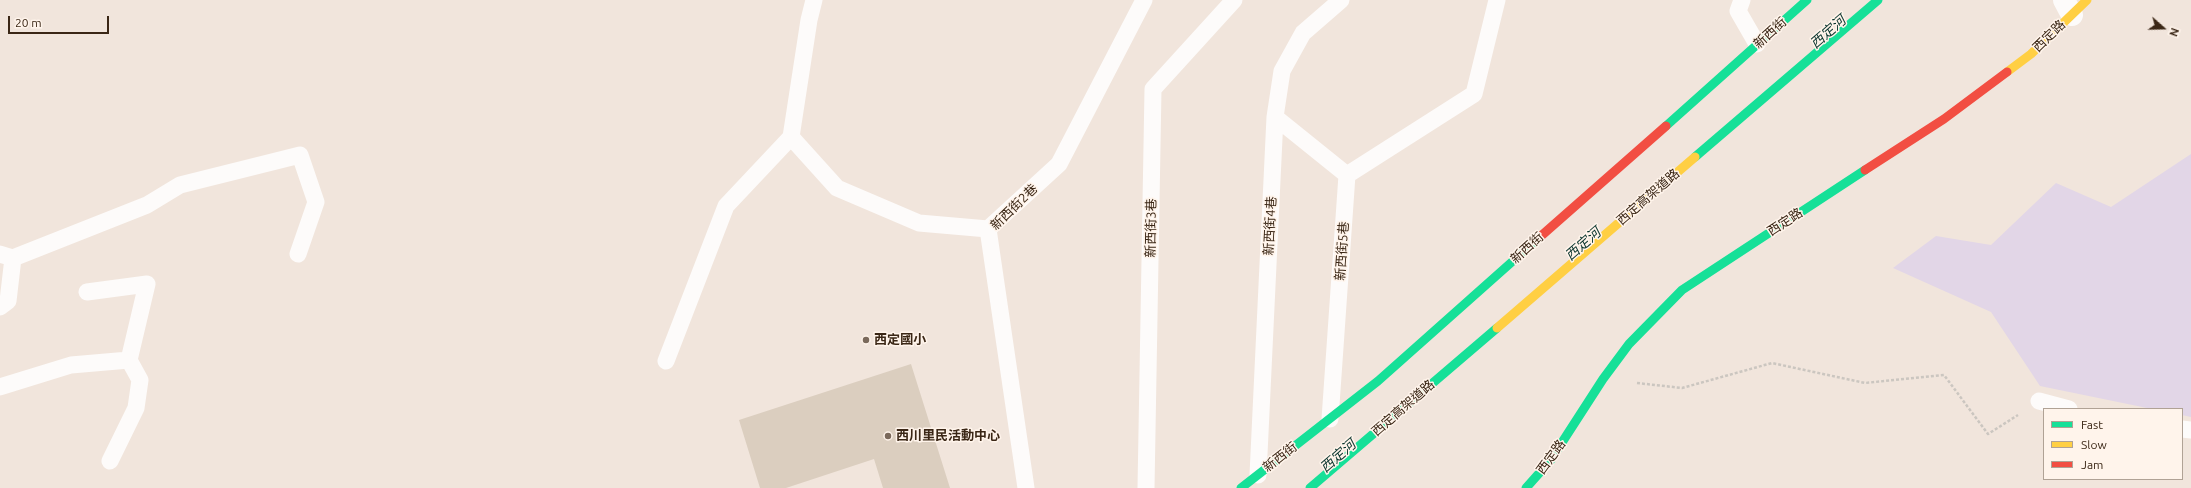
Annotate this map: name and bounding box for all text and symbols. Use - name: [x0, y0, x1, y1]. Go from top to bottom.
- scale bar: [10, 8, 111, 34]
- north arrow: [2143, 8, 2183, 48]
- water label: 西定河: [1807, 12, 1849, 52]
- street label: 新西街: [1750, 14, 1790, 52]
- text: 20 m: [15, 16, 42, 29]
- street label: 西定路: [2030, 17, 2068, 55]
- text: N: [2167, 26, 2181, 38]
- street label: 西定高架道路: [1613, 166, 1683, 228]
- street label: 新西街2巷: [987, 181, 1041, 233]
- street label: 新西街4巷: [1261, 196, 1279, 256]
- street label: 新西街3巷: [1143, 198, 1159, 258]
- street label: 西定路: [1764, 205, 1806, 239]
- street label: 新西街5巷: [1332, 221, 1352, 281]
- water label: 西定河: [1562, 224, 1604, 264]
- street label: 新西街: [1507, 229, 1547, 267]
- place label: 西定國小: [874, 332, 926, 348]
- marker: 西定國小: [861, 335, 871, 345]
- street label: 西定高架道路: [1368, 377, 1438, 439]
- legend: [2043, 408, 2183, 480]
- text: Fast: [2081, 418, 2103, 431]
- place label: 西川里民活動中心: [896, 428, 1000, 444]
- marker: 西川里民活動中心: [883, 431, 893, 441]
- water label: 西定河: [1317, 436, 1359, 476]
- street label: 西定路: [1533, 437, 1569, 477]
- text: Slow: [2081, 438, 2107, 451]
- street label: 新西街: [1260, 439, 1300, 475]
- text: Jam: [2081, 458, 2103, 471]

